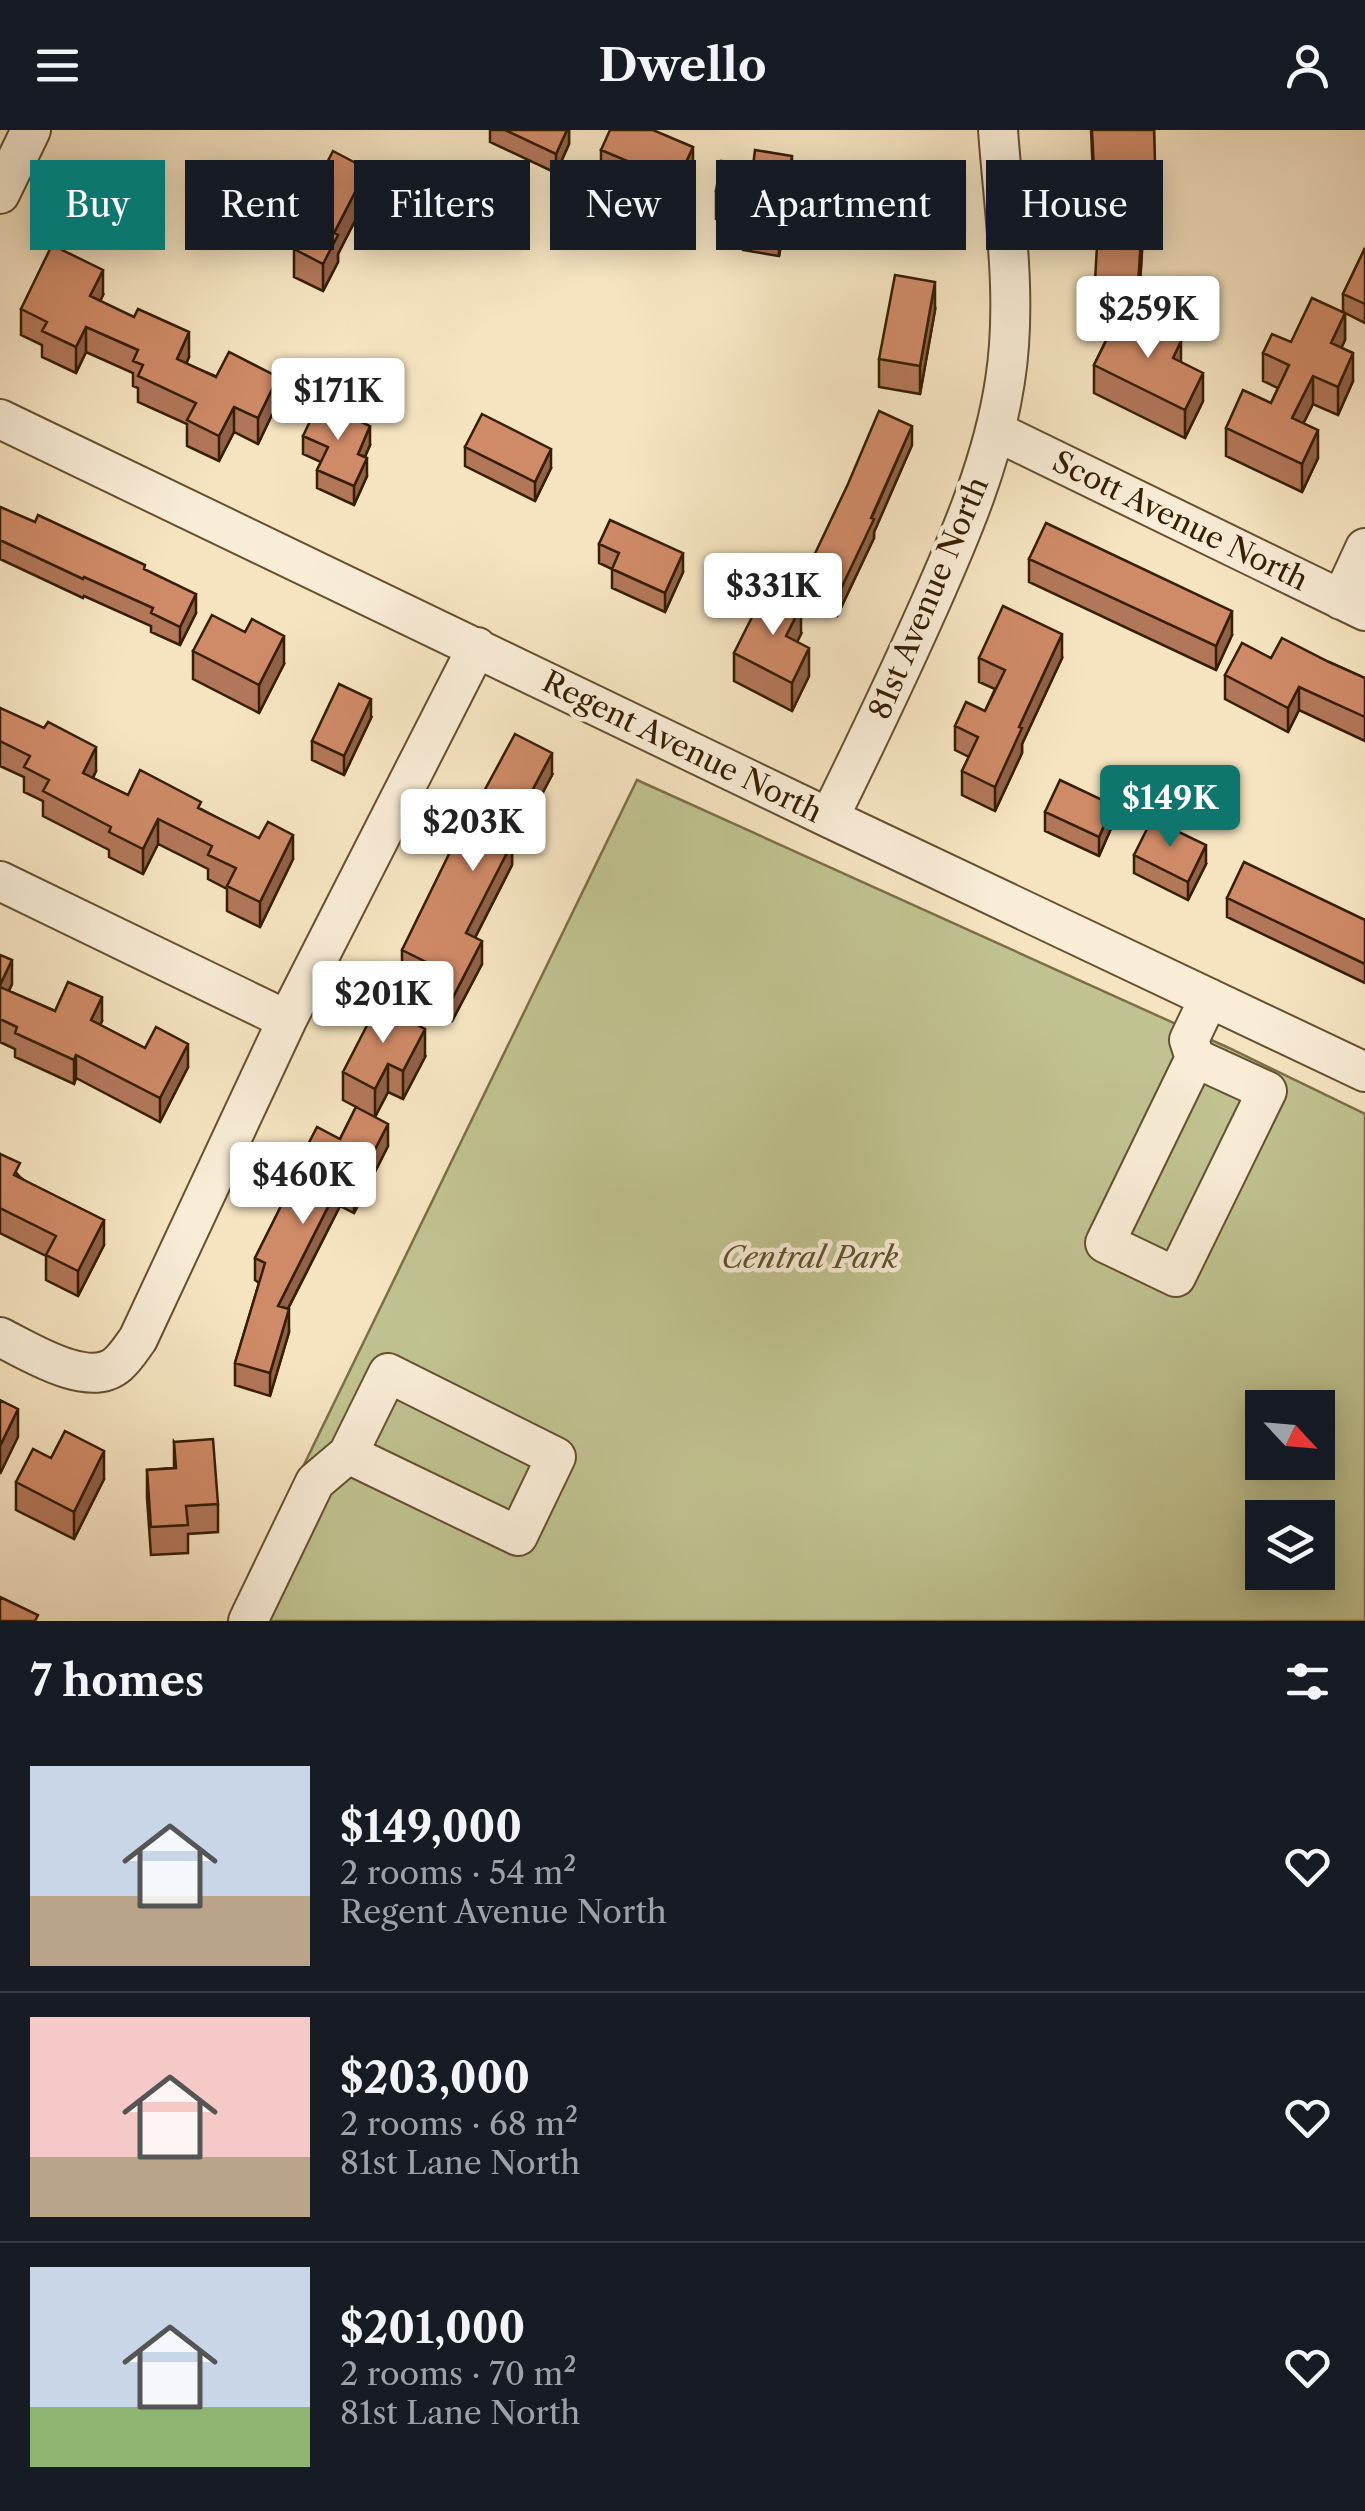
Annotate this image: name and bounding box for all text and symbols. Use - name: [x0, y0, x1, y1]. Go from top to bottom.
- text: Dwello: [598, 37, 767, 93]
- icon: menu: [30, 38, 85, 93]
- icon: person: [1280, 38, 1335, 93]
- chip: Buy: [30, 160, 165, 250]
- chip: Rent: [185, 160, 334, 250]
- chip: Filters: [354, 160, 530, 250]
- chip: New: [550, 160, 696, 250]
- chip: Apartment: [716, 160, 966, 250]
- chip: House: [986, 160, 1163, 250]
- pin: $259K: [1078, 276, 1218, 361]
- text: $259K: [1098, 289, 1198, 328]
- pin: $171K: [268, 358, 408, 443]
- text: $171K: [294, 371, 382, 410]
- street label: Scott Avenue North: [1047, 443, 1314, 598]
- street label: 81st Avenue North: [861, 471, 996, 725]
- pin: $331K: [703, 553, 843, 638]
- text: $331K: [726, 566, 820, 605]
- street label: Regent Avenue North: [536, 663, 828, 830]
- pin: $149K: [1100, 765, 1240, 850]
- text: $149K: [1122, 778, 1218, 817]
- pin: $203K: [403, 789, 543, 874]
- text: $203K: [423, 802, 523, 841]
- pin: $201K: [313, 961, 453, 1046]
- text: $201K: [334, 974, 432, 1013]
- pin: $460K: [233, 1142, 373, 1227]
- text: $460K: [252, 1155, 354, 1194]
- park label: Central Park: [722, 1239, 899, 1276]
- north arrow: [1245, 1390, 1335, 1480]
- map controls: [1245, 1390, 1335, 1590]
- button: layers: [1245, 1500, 1335, 1590]
- icon: filters: [1280, 1654, 1335, 1709]
- text: 7 homes: [30, 1655, 204, 1707]
- text: $149,000: [340, 1801, 522, 1853]
- icon: home: [110, 1806, 230, 1926]
- icon: heart: [1280, 1839, 1335, 1894]
- text: 2 rooms · 54 m²: [340, 1853, 576, 1892]
- text: Regent Avenue North: [340, 1892, 667, 1931]
- text: $203,000: [340, 2052, 530, 2104]
- icon: home: [110, 2057, 230, 2177]
- icon: heart: [1280, 2090, 1335, 2145]
- text: 2 rooms · 68 m²: [340, 2104, 578, 2143]
- text: 81st Lane North: [340, 2143, 580, 2182]
- text: $201,000: [340, 2302, 525, 2354]
- icon: home: [110, 2307, 230, 2427]
- icon: heart: [1280, 2340, 1335, 2395]
- text: 2 rooms · 70 m²: [340, 2354, 576, 2393]
- text: 81st Lane North: [340, 2393, 580, 2432]

